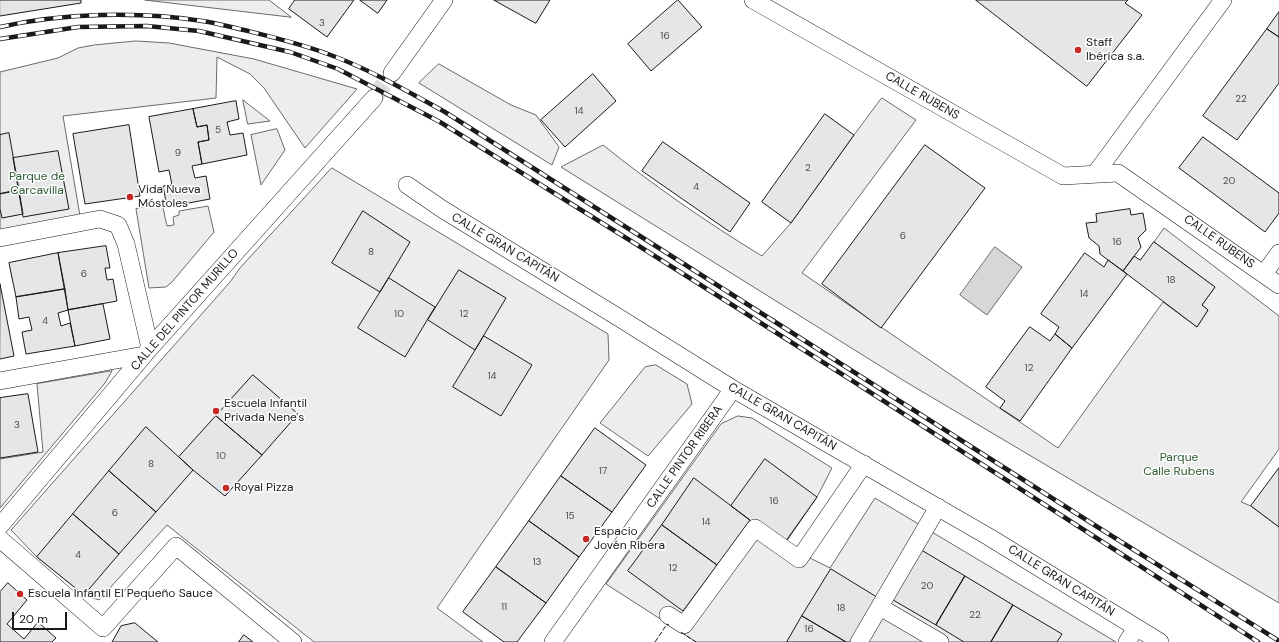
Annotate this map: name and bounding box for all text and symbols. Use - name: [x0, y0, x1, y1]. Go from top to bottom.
- house number: 3: [319, 17, 325, 29]
- house number: 16: [660, 30, 670, 42]
- place label: Staff Ibérica s.a.: [1086, 36, 1144, 64]
- marker: Staff Ibérica s.a.: [1073, 45, 1083, 55]
- street label: CALLE RUBENS: [882, 69, 962, 123]
- house number: 22: [1235, 93, 1247, 105]
- house number: 14: [574, 105, 584, 117]
- house number: 5: [215, 124, 221, 136]
- house number: 9: [175, 147, 181, 159]
- house number: 2: [805, 162, 811, 174]
- park label: Parque de Carcavilla: [9, 170, 65, 198]
- house number: 20: [1223, 175, 1235, 187]
- house number: 4: [693, 181, 699, 193]
- place label: Vida Nueva Móstoles: [138, 183, 200, 211]
- marker: Vida Nueva Móstoles: [125, 192, 135, 202]
- street label: CALLE GRAN CAPITÁN: [449, 210, 561, 286]
- street label: CALLE RUBENS: [1181, 212, 1257, 272]
- house number: 6: [900, 230, 906, 242]
- house number: 16: [1112, 236, 1122, 248]
- street label: CALLE DEL PINTOR MURILLO: [128, 246, 242, 374]
- house number: 8: [368, 246, 374, 258]
- house number: 6: [81, 268, 87, 280]
- house number: 18: [1166, 274, 1176, 286]
- house number: 14: [1079, 288, 1089, 300]
- house number: 10: [394, 308, 404, 320]
- house number: 12: [460, 308, 468, 320]
- house number: 4: [42, 315, 48, 327]
- house number: 12: [1025, 362, 1033, 374]
- house number: 14: [487, 370, 497, 382]
- street label: CALLE GRAN CAPITÁN: [725, 380, 839, 454]
- place label: Escuela Infantil Privada Nene's: [224, 397, 307, 425]
- street label: CALLE PINTOR RIBERA: [644, 403, 726, 511]
- marker: Escuela Infantil Privada Nene's: [211, 406, 221, 416]
- house number: 3: [14, 419, 20, 431]
- house number: 10: [216, 450, 226, 462]
- park label: Parque Calle Rubens: [1143, 451, 1215, 479]
- house number: 8: [148, 458, 154, 470]
- house number: 17: [599, 465, 607, 477]
- place label: Royal Pizza: [234, 481, 293, 495]
- marker: Royal Pizza: [221, 483, 231, 493]
- house number: 16: [769, 495, 779, 507]
- house number: 6: [112, 507, 118, 519]
- house number: 15: [565, 510, 575, 522]
- house number: 14: [701, 516, 711, 528]
- place label: Espacio Jovén Ribera: [594, 525, 665, 553]
- marker: Espacio Jovén Ribera: [581, 534, 591, 544]
- street label: CALLE GRAN CAPITÁN: [1005, 542, 1117, 620]
- house number: 4: [75, 549, 81, 561]
- house number: 13: [532, 556, 542, 568]
- house number: 12: [669, 562, 677, 574]
- house number: 20: [921, 580, 933, 592]
- place label: Escuela Infantil El Pequeño Sauce: [28, 587, 213, 601]
- marker: Escuela Infantil El Pequeño Sauce: [15, 589, 25, 599]
- house number: 11: [501, 601, 507, 613]
- house number: 18: [836, 602, 846, 614]
- scale bar: [14, 604, 69, 630]
- house number: 22: [969, 609, 981, 621]
- text: 20 m: [19, 611, 48, 627]
- house number: 16: [804, 623, 814, 635]

